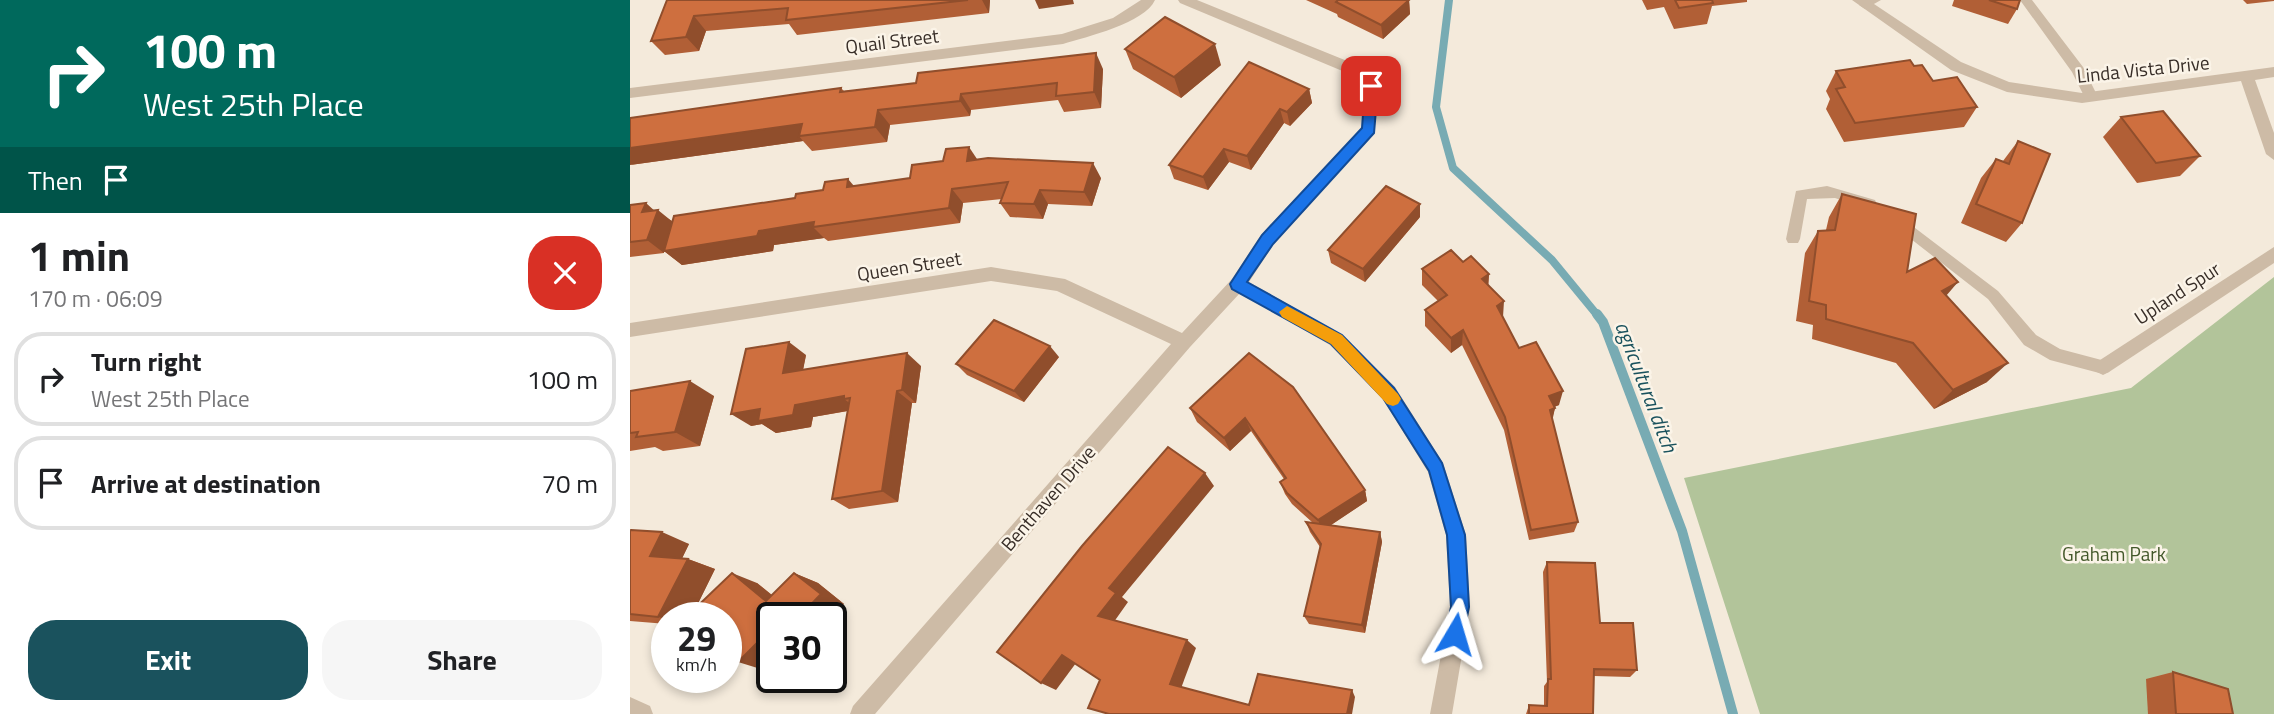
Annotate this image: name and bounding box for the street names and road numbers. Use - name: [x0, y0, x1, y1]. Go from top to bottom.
- street label: Quail Street: [844, 20, 941, 61]
- street label: Linda Vista Drive: [2075, 47, 2211, 90]
- street label: Queen Street: [855, 243, 963, 288]
- street label: Upland Spur: [2128, 254, 2226, 331]
- street label: Benthaven Drive: [993, 438, 1102, 557]

